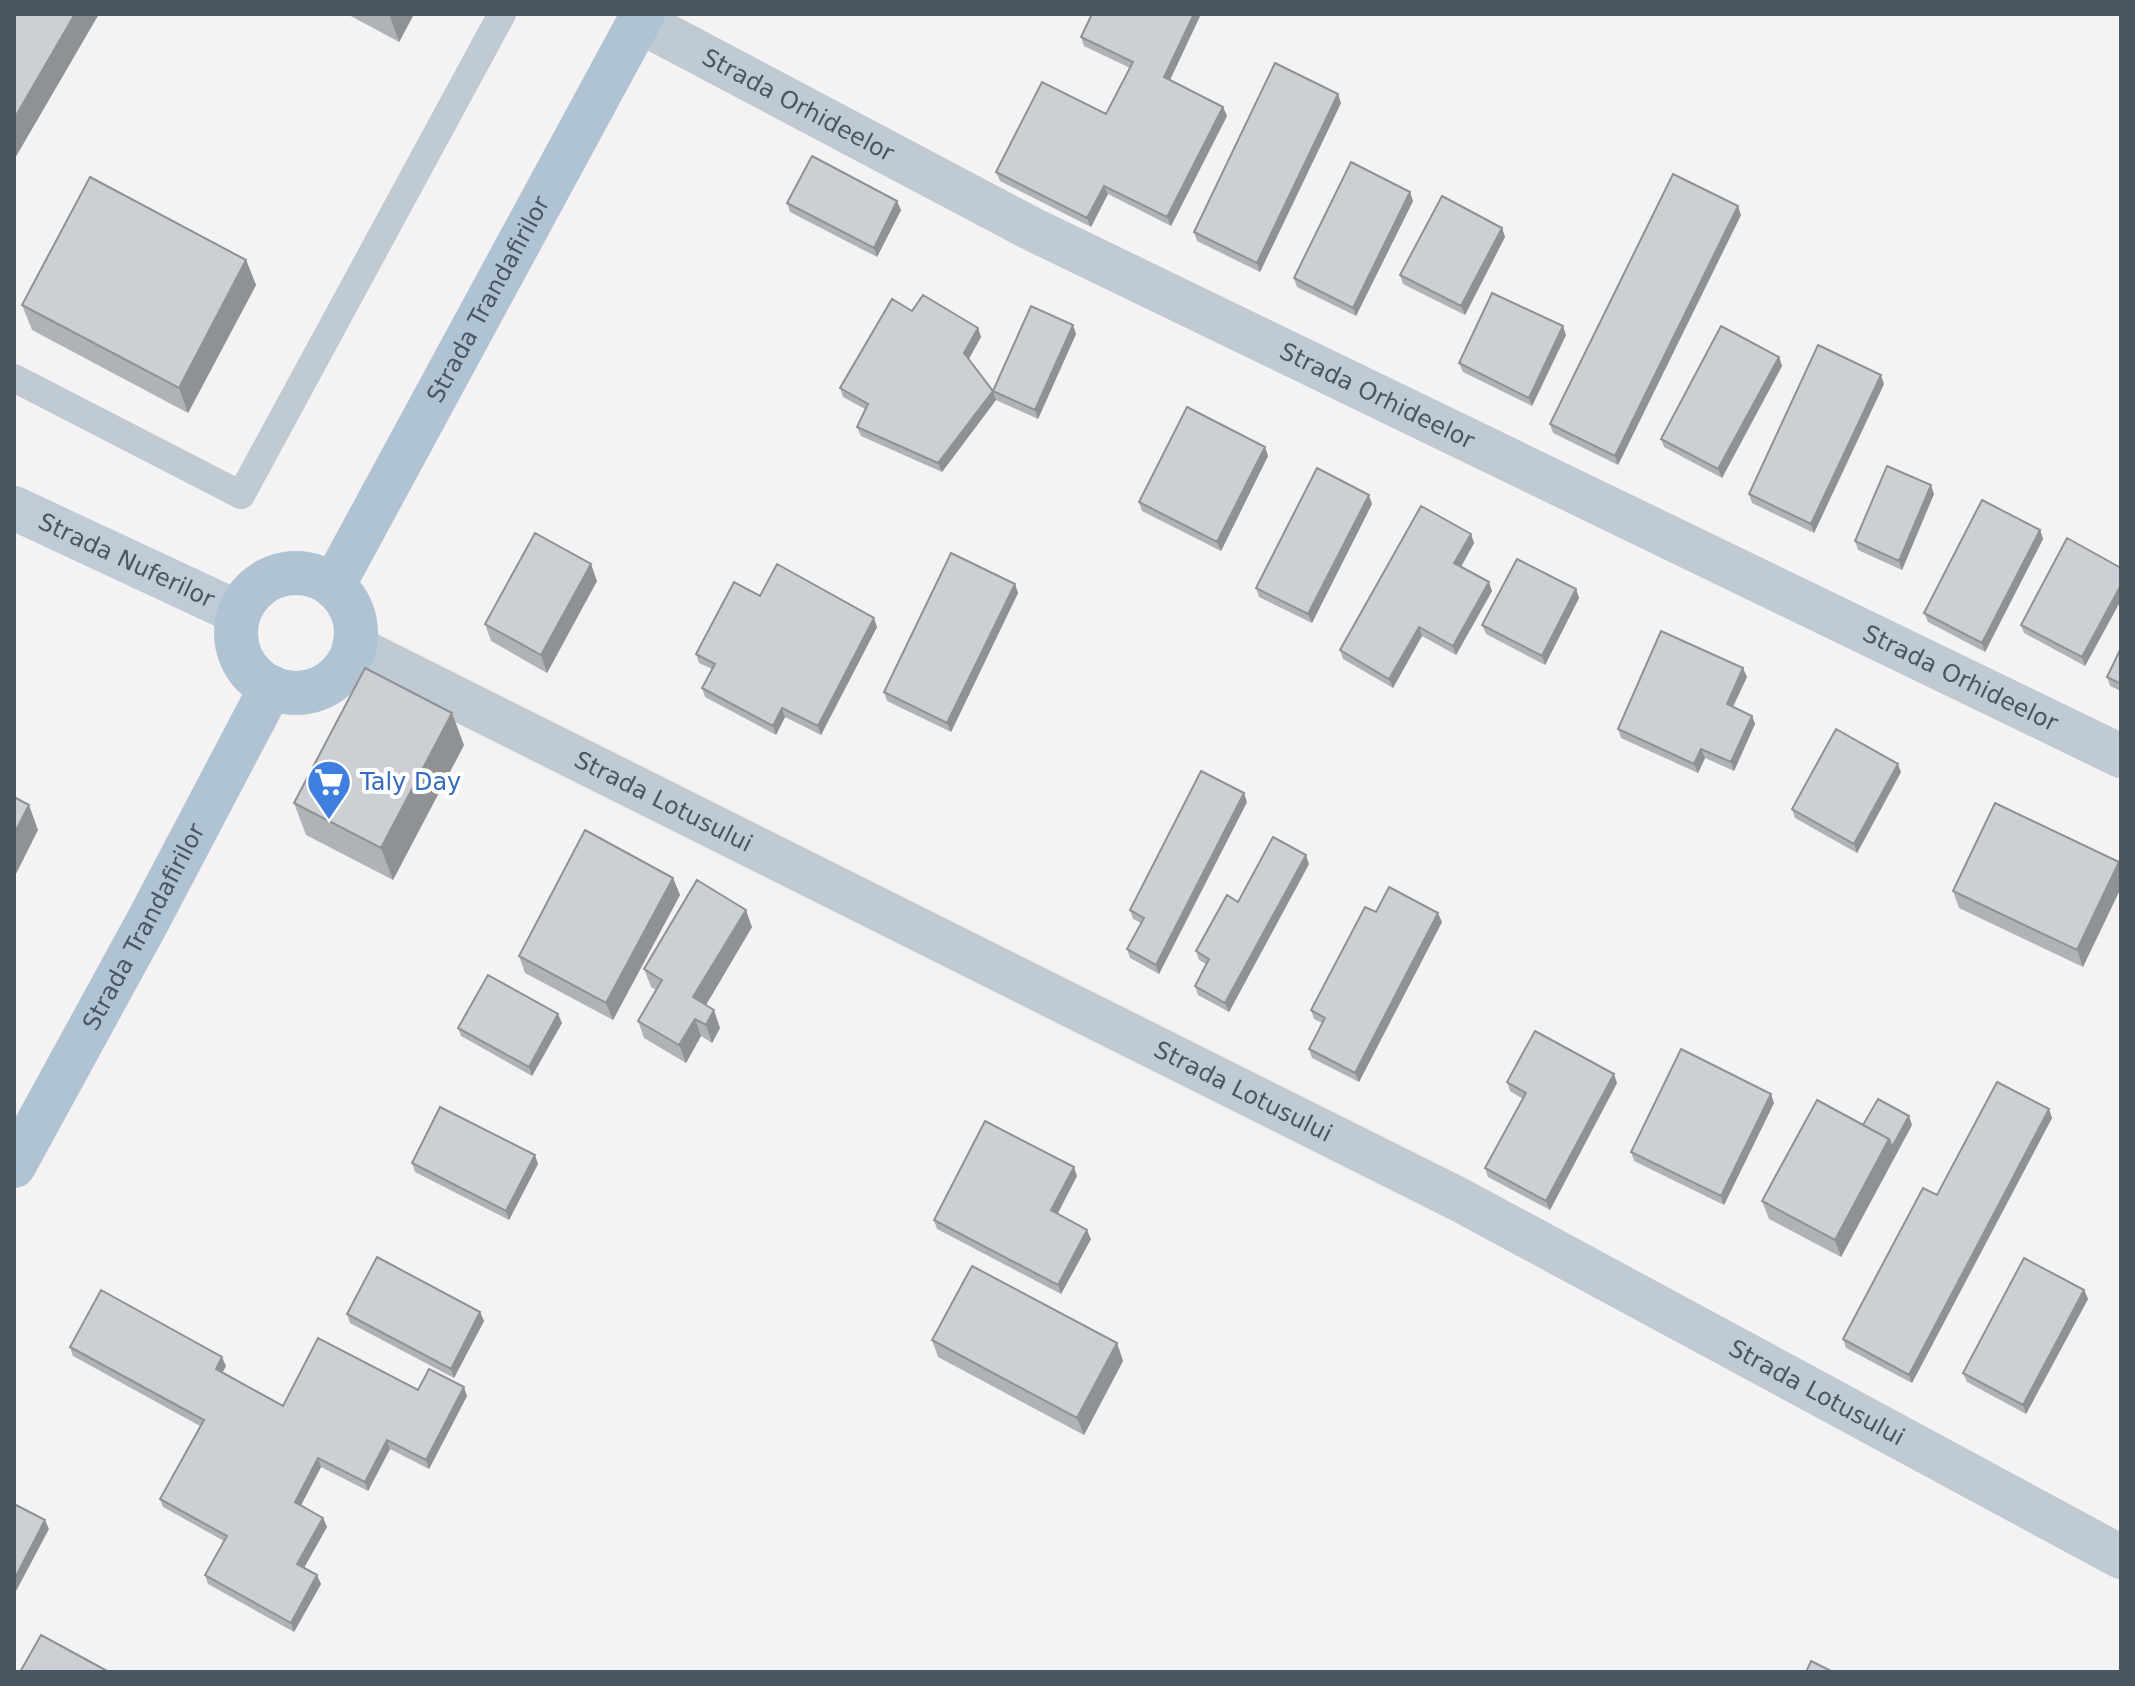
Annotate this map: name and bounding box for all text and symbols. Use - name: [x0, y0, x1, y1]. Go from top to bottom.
- street label: Strada Orhideelor: [697, 43, 899, 167]
- street label: Strada Trandafirilor: [421, 191, 556, 407]
- street label: Strada Orhideelor: [1275, 337, 1479, 455]
- street label: Strada Nuferilor: [34, 507, 219, 614]
- street label: Strada Orhideelor: [1858, 619, 2062, 737]
- street label: Strada Lotusului: [570, 746, 757, 858]
- supermarket icon: Taly Day: [305, 758, 353, 821]
- place label: Taly Day: [359, 768, 461, 796]
- street label: Strada Trandafirilor: [77, 819, 211, 1035]
- street label: Strada Lotusului: [1149, 1035, 1337, 1148]
- street label: Strada Lotusului: [1724, 1334, 1909, 1451]

